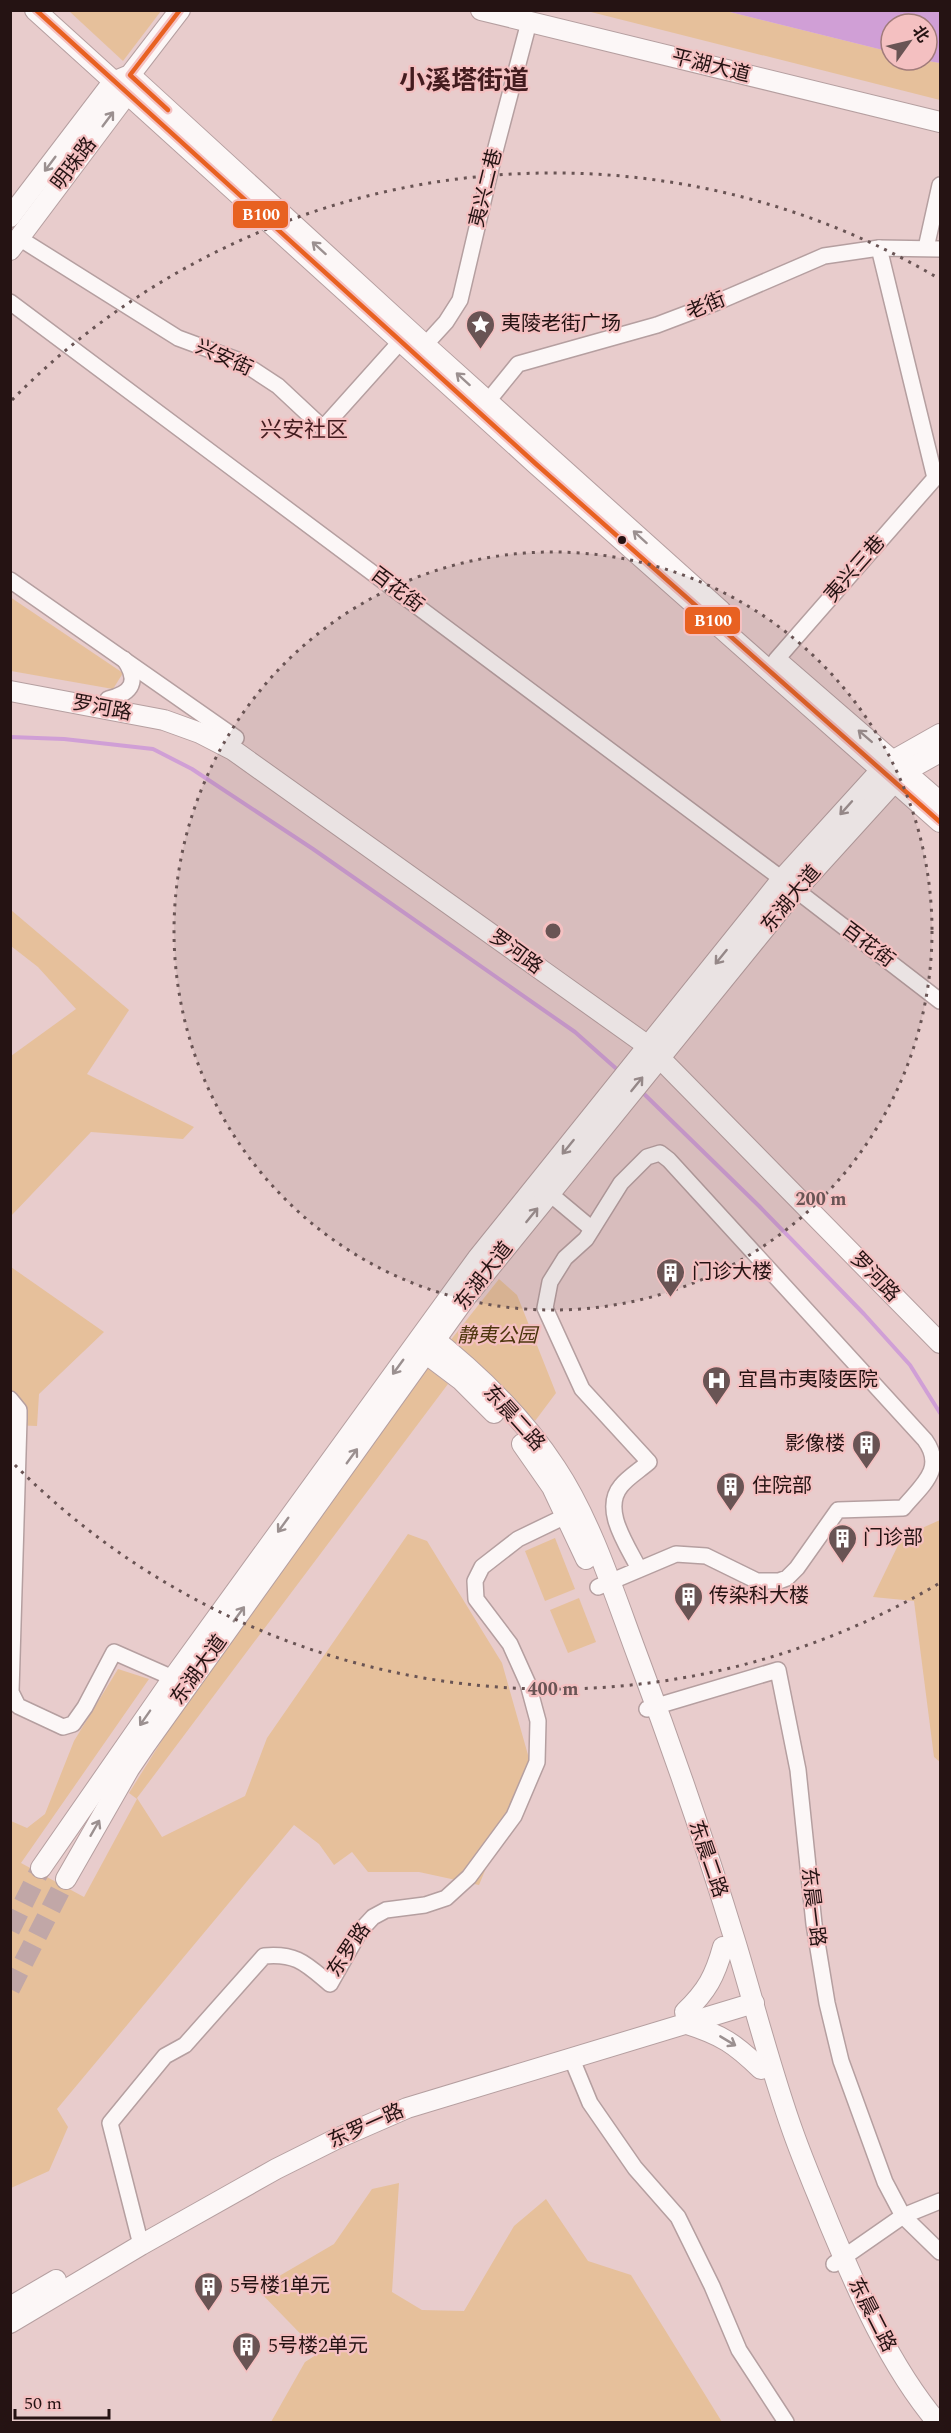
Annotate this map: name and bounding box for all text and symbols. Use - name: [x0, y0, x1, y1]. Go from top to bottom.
- north arrow: [879, 12, 939, 72]
- text: 北: [906, 21, 935, 48]
- street label: 平湖大道: [669, 42, 753, 90]
- district label: 小溪塔街道: [399, 61, 529, 101]
- one-way arrow: [101, 111, 114, 127]
- street label: 明珠路: [44, 131, 104, 197]
- street label: 夷兴二巷: [462, 146, 510, 230]
- one-way arrow: [44, 156, 57, 172]
- line badge: B100: [232, 200, 289, 229]
- text: B100: [242, 203, 280, 227]
- one-way arrow: [312, 241, 327, 255]
- street label: 老街: [682, 285, 730, 327]
- place icon: 夷陵老街广场: [464, 308, 496, 350]
- place label: 夷陵老街广场: [501, 309, 621, 339]
- street label: 兴安街: [190, 332, 258, 384]
- one-way arrow: [456, 372, 471, 386]
- district label: 兴安社区: [260, 414, 348, 447]
- street label: 夷兴三巷: [817, 529, 893, 609]
- one-way arrow: [633, 530, 648, 544]
- unlabelled marker: [616, 534, 628, 546]
- street label: 百花街: [364, 560, 430, 620]
- line badge: B100: [684, 606, 741, 635]
- text: B100: [694, 609, 732, 633]
- street label: 罗河路: [70, 688, 134, 728]
- one-way arrow: [858, 729, 873, 743]
- one-way arrow: [839, 801, 853, 816]
- street label: 东湖大道: [754, 859, 828, 939]
- street label: 百花街: [835, 915, 901, 975]
- centre of rings: [543, 921, 563, 941]
- street label: 罗河路: [483, 922, 549, 982]
- one-way arrow: [714, 949, 727, 965]
- one-way arrow: [631, 1076, 644, 1092]
- one-way arrow: [561, 1138, 574, 1154]
- text: 200 m: [795, 1186, 847, 1213]
- one-way arrow: [525, 1207, 538, 1223]
- street label: 东湖大道: [448, 1235, 520, 1317]
- street label: 罗河路: [843, 1245, 907, 1309]
- building icon: 门诊大楼: [655, 1256, 687, 1298]
- place label: 门诊大楼: [692, 1257, 772, 1287]
- park label: 静夷公园: [457, 1321, 540, 1351]
- one-way arrow: [391, 1359, 404, 1375]
- hospital icon: 宜昌市夷陵医院: [701, 1364, 733, 1406]
- place label: 宜昌市夷陵医院: [738, 1365, 878, 1395]
- street label: 东晨二路: [476, 1378, 552, 1458]
- building icon: 影像楼: [850, 1428, 882, 1470]
- place label: 影像楼: [785, 1429, 845, 1459]
- one-way arrow: [346, 1448, 358, 1464]
- building icon: 住院部: [715, 1470, 747, 1512]
- place label: 住院部: [752, 1471, 812, 1501]
- one-way arrow: [277, 1517, 289, 1533]
- building icon: 门诊部: [826, 1522, 858, 1564]
- place label: 门诊部: [863, 1523, 923, 1553]
- building icon: 传染科大楼: [672, 1580, 704, 1622]
- place label: 传染科大楼: [709, 1581, 809, 1611]
- one-way arrow: [233, 1607, 245, 1623]
- street label: 东湖大道: [163, 1629, 235, 1711]
- text: 400 m: [527, 1676, 579, 1703]
- one-way arrow: [139, 1709, 151, 1725]
- street label: 东晨二路: [681, 1816, 735, 1902]
- one-way arrow: [89, 1820, 101, 1837]
- street label: 东晨一路: [793, 1865, 833, 1949]
- street label: 东罗路: [320, 1917, 378, 1983]
- one-way arrow: [719, 2035, 736, 2047]
- street label: 东罗一路: [323, 2096, 409, 2156]
- building icon: 5号楼1单元: [193, 2270, 225, 2312]
- place label: 5号楼1单元: [230, 2271, 330, 2301]
- street label: 东晨二路: [840, 2273, 904, 2357]
- building icon: 5号楼2单元: [231, 2330, 263, 2372]
- place label: 5号楼2单元: [268, 2331, 368, 2361]
- scale bar: [15, 2382, 110, 2420]
- text: 50 m: [24, 2390, 62, 2417]

